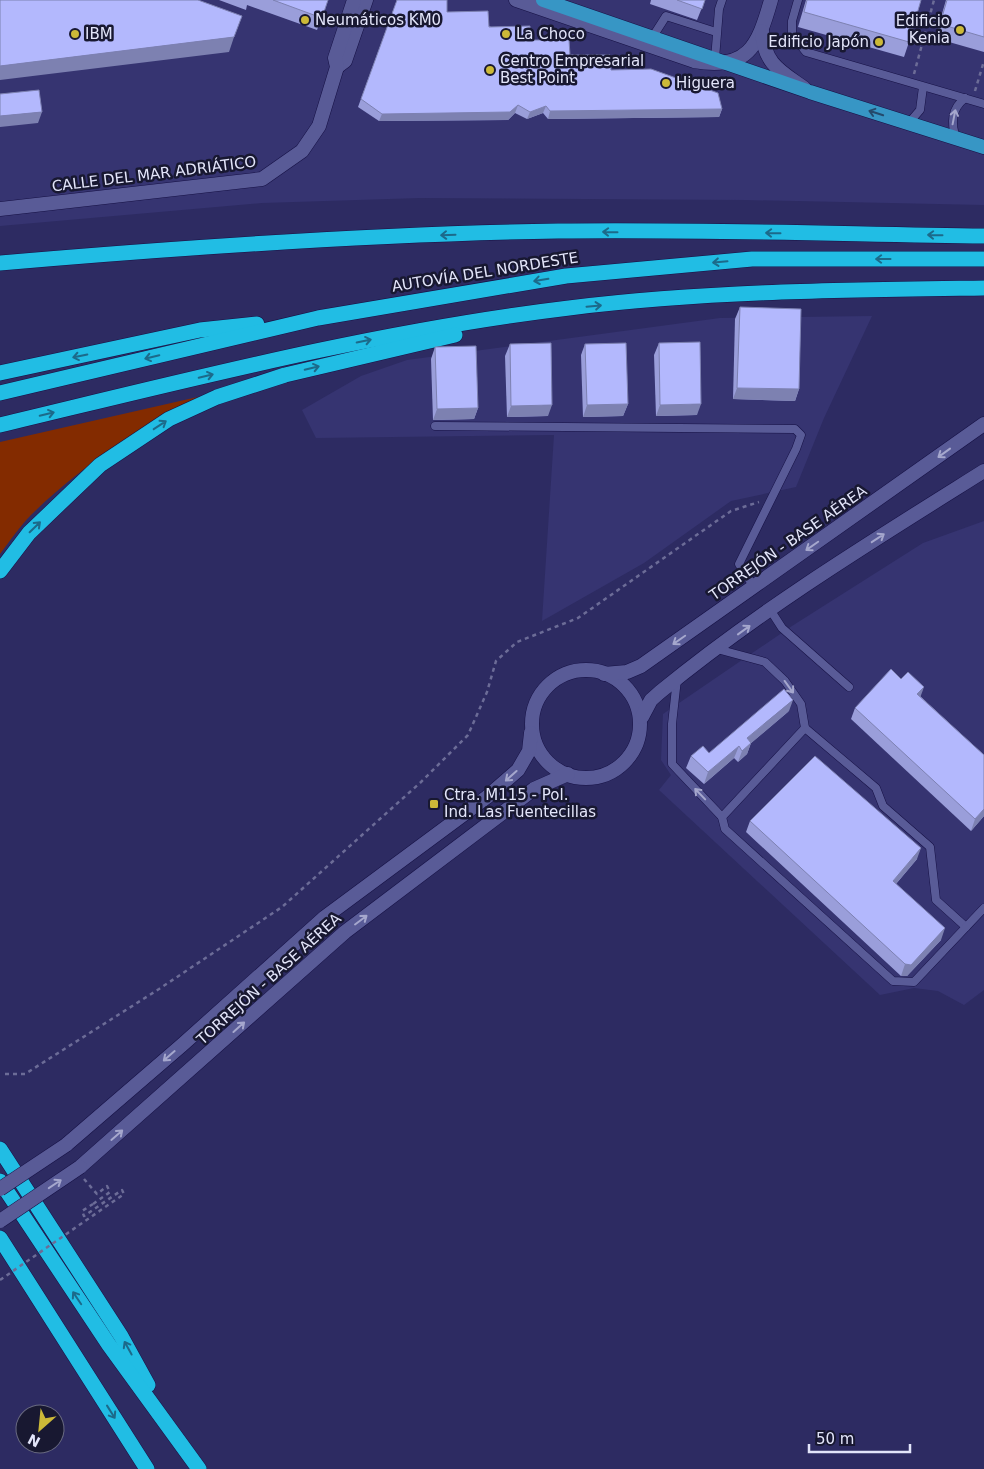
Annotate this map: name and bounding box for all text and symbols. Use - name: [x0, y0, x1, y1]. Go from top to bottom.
- place label: Neumáticos KM0: [315, 11, 441, 29]
- place label: Edificio Kenia: [896, 12, 950, 47]
- marker: Neumáticos KM0: [299, 14, 311, 26]
- marker: Edificio Kenia: [954, 24, 966, 36]
- place label: IBM: [85, 25, 113, 43]
- place label: La Choco: [516, 25, 585, 43]
- marker: IBM: [69, 28, 81, 40]
- marker: La Choco: [500, 28, 512, 40]
- place label: Edificio Japón: [768, 33, 869, 51]
- marker: Edificio Japón: [873, 36, 885, 48]
- place label: Centro Empresarial Best Point: [500, 52, 644, 87]
- marker: Centro Empresarial Best Point: [484, 64, 496, 76]
- place label: Higuera: [676, 74, 735, 92]
- marker: Higuera: [660, 77, 672, 89]
- one-way arrow: [868, 108, 884, 118]
- one-way arrow: [950, 109, 959, 125]
- street label: CALLE DEL MAR ADRIÁTICO: [51, 152, 257, 195]
- one-way arrow: [603, 227, 619, 237]
- one-way arrow: [765, 229, 781, 238]
- one-way arrow: [440, 230, 456, 240]
- one-way arrow: [928, 231, 944, 240]
- street label: AUTOVÍA DEL NORDESTE: [390, 247, 579, 296]
- one-way arrow: [875, 254, 892, 264]
- one-way arrow: [713, 257, 729, 267]
- one-way arrow: [534, 276, 550, 286]
- one-way arrow: [586, 301, 602, 310]
- one-way arrow: [356, 336, 372, 345]
- one-way arrow: [73, 351, 89, 361]
- one-way arrow: [144, 353, 160, 362]
- one-way arrow: [303, 363, 319, 372]
- one-way arrow: [197, 371, 213, 380]
- one-way arrow: [39, 409, 55, 418]
- one-way arrow: [153, 420, 167, 430]
- one-way arrow: [938, 447, 952, 458]
- street label: TORREJÓN - BASE AÉREA: [704, 480, 871, 605]
- one-way arrow: [29, 521, 41, 534]
- one-way arrow: [871, 533, 885, 543]
- one-way arrow: [805, 541, 819, 551]
- one-way arrow: [737, 625, 751, 635]
- one-way arrow: [672, 635, 686, 645]
- one-way arrow: [784, 680, 794, 694]
- one-way arrow: [505, 770, 518, 782]
- place label: Ctra. M115 - Pol. Ind. Las Fuentecillas: [444, 786, 596, 821]
- one-way arrow: [694, 788, 706, 801]
- marker: Ctra. M115 - Pol. Ind. Las Fuentecillas: [428, 798, 440, 810]
- street label: TORREJÓN - BASE AÉREA: [192, 908, 345, 1049]
- one-way arrow: [354, 915, 368, 925]
- one-way arrow: [232, 1021, 245, 1033]
- one-way arrow: [163, 1050, 176, 1062]
- one-way arrow: [110, 1129, 123, 1140]
- one-way arrow: [47, 1179, 61, 1189]
- one-way arrow: [72, 1291, 82, 1305]
- one-way arrow: [123, 1341, 133, 1356]
- north arrow: [15, 1404, 65, 1454]
- one-way arrow: [106, 1405, 116, 1419]
- scale bar: [809, 1422, 910, 1454]
- text: 50 m: [816, 1430, 854, 1448]
- text: N: [25, 1431, 43, 1450]

